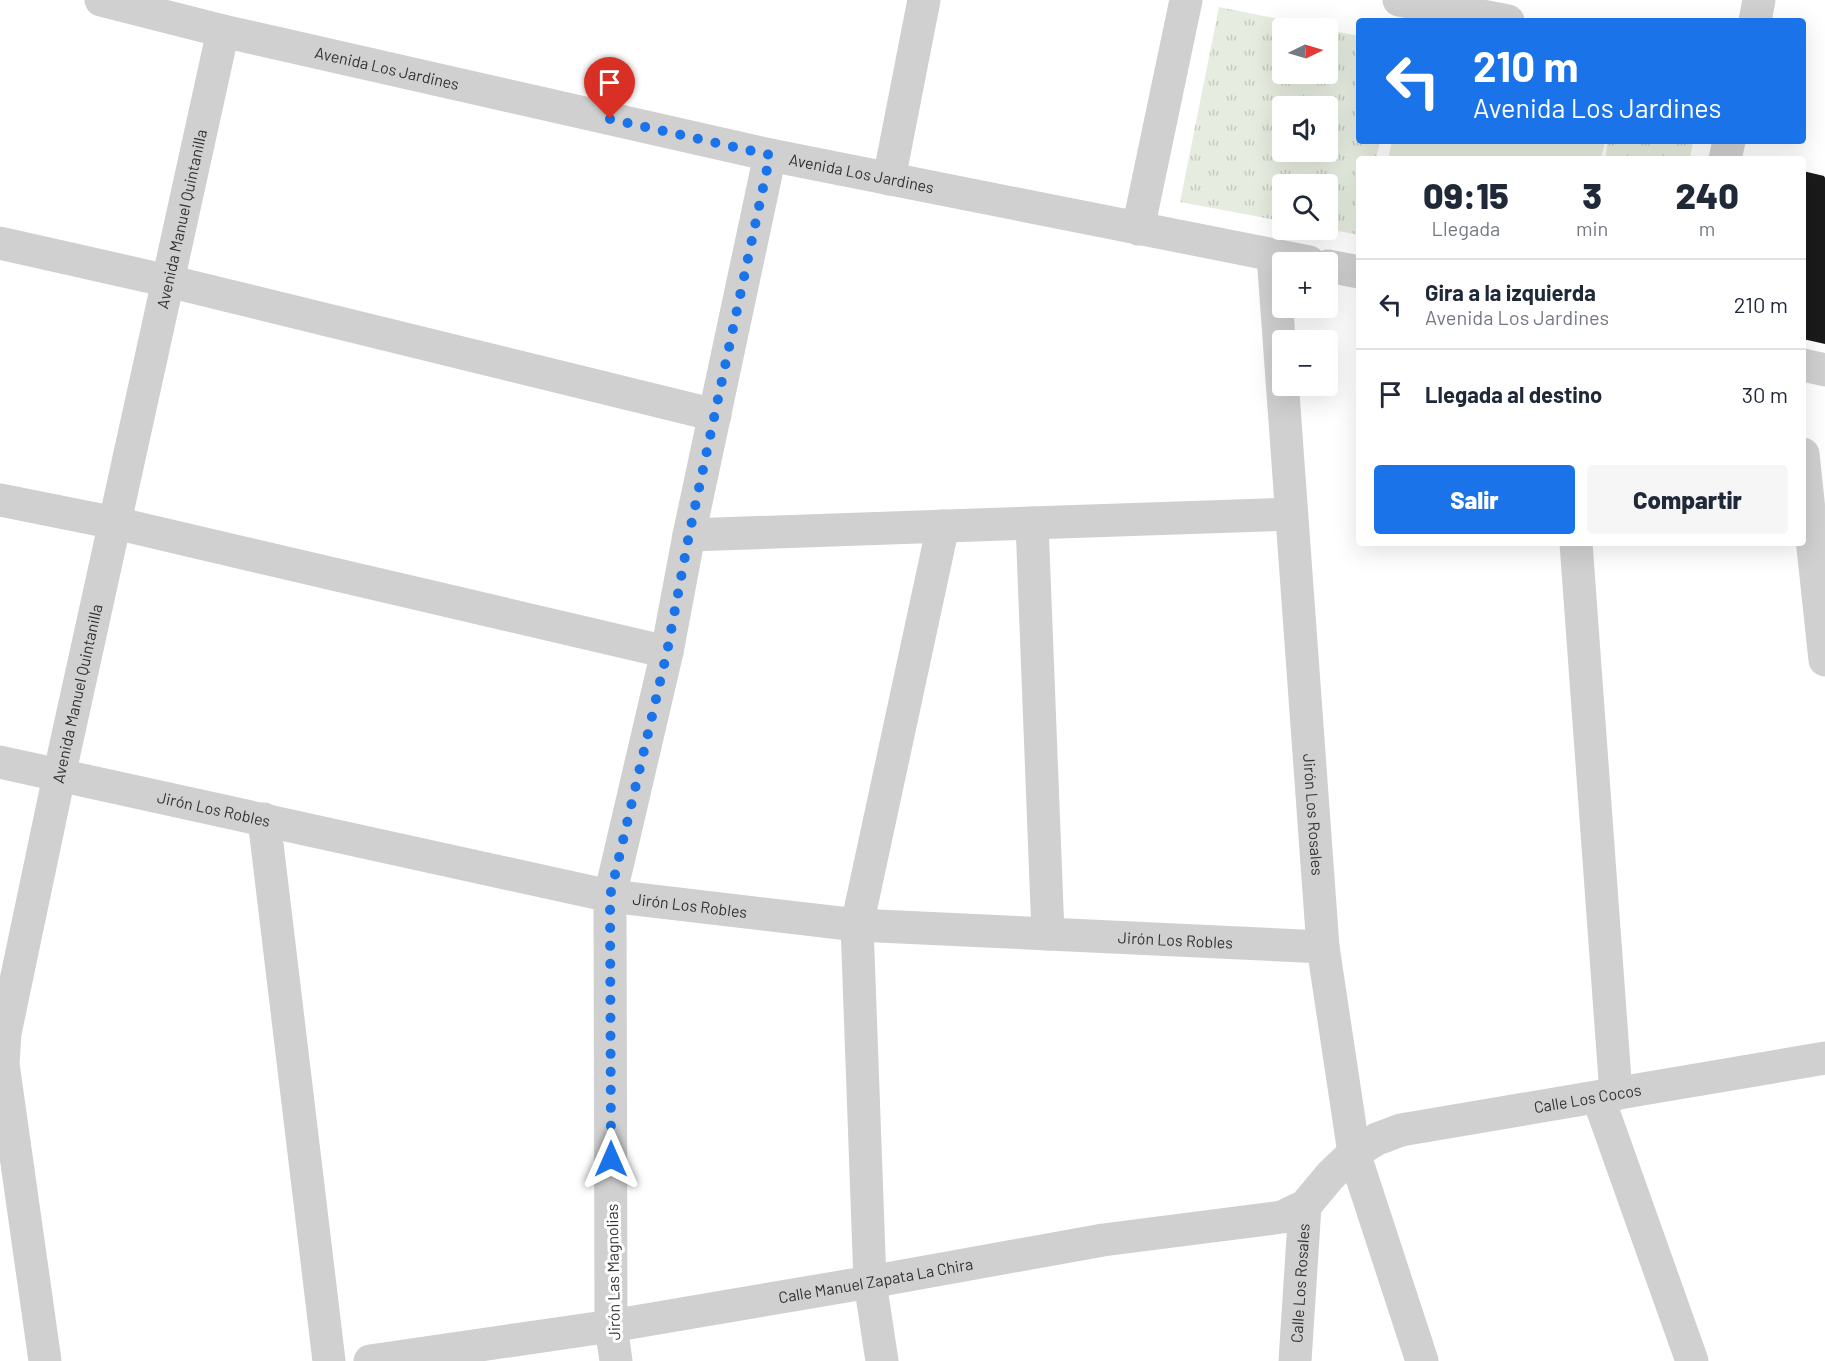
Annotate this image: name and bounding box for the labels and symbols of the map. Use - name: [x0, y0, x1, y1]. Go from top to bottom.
- north arrow: [1272, 18, 1338, 84]
- street label: Avenida Los Jardines: [313, 42, 461, 93]
- pin: [584, 57, 635, 119]
- street label: Avenida Manuel Quintanilla: [152, 127, 210, 310]
- street label: Avenida Los Jardines: [787, 149, 936, 196]
- street label: Avenida Manuel Quintanilla: [48, 602, 106, 785]
- street label: Jirón Los Rosales: [1300, 753, 1328, 876]
- street label: Jirón Los Robles: [156, 787, 272, 830]
- street label: Jirón Los Robles: [632, 889, 748, 921]
- street label: Jirón Los Robles: [1117, 927, 1233, 952]
- street label: Calle Los Cocos: [1532, 1079, 1643, 1116]
- position arrow: [579, 1127, 643, 1191]
- street label: Jirón Las Magnolias: [602, 1204, 623, 1340]
- street label: Calle Los Rosales: [1286, 1223, 1313, 1344]
- street label: Calle Manuel Zapata La Chira: [777, 1254, 974, 1306]

